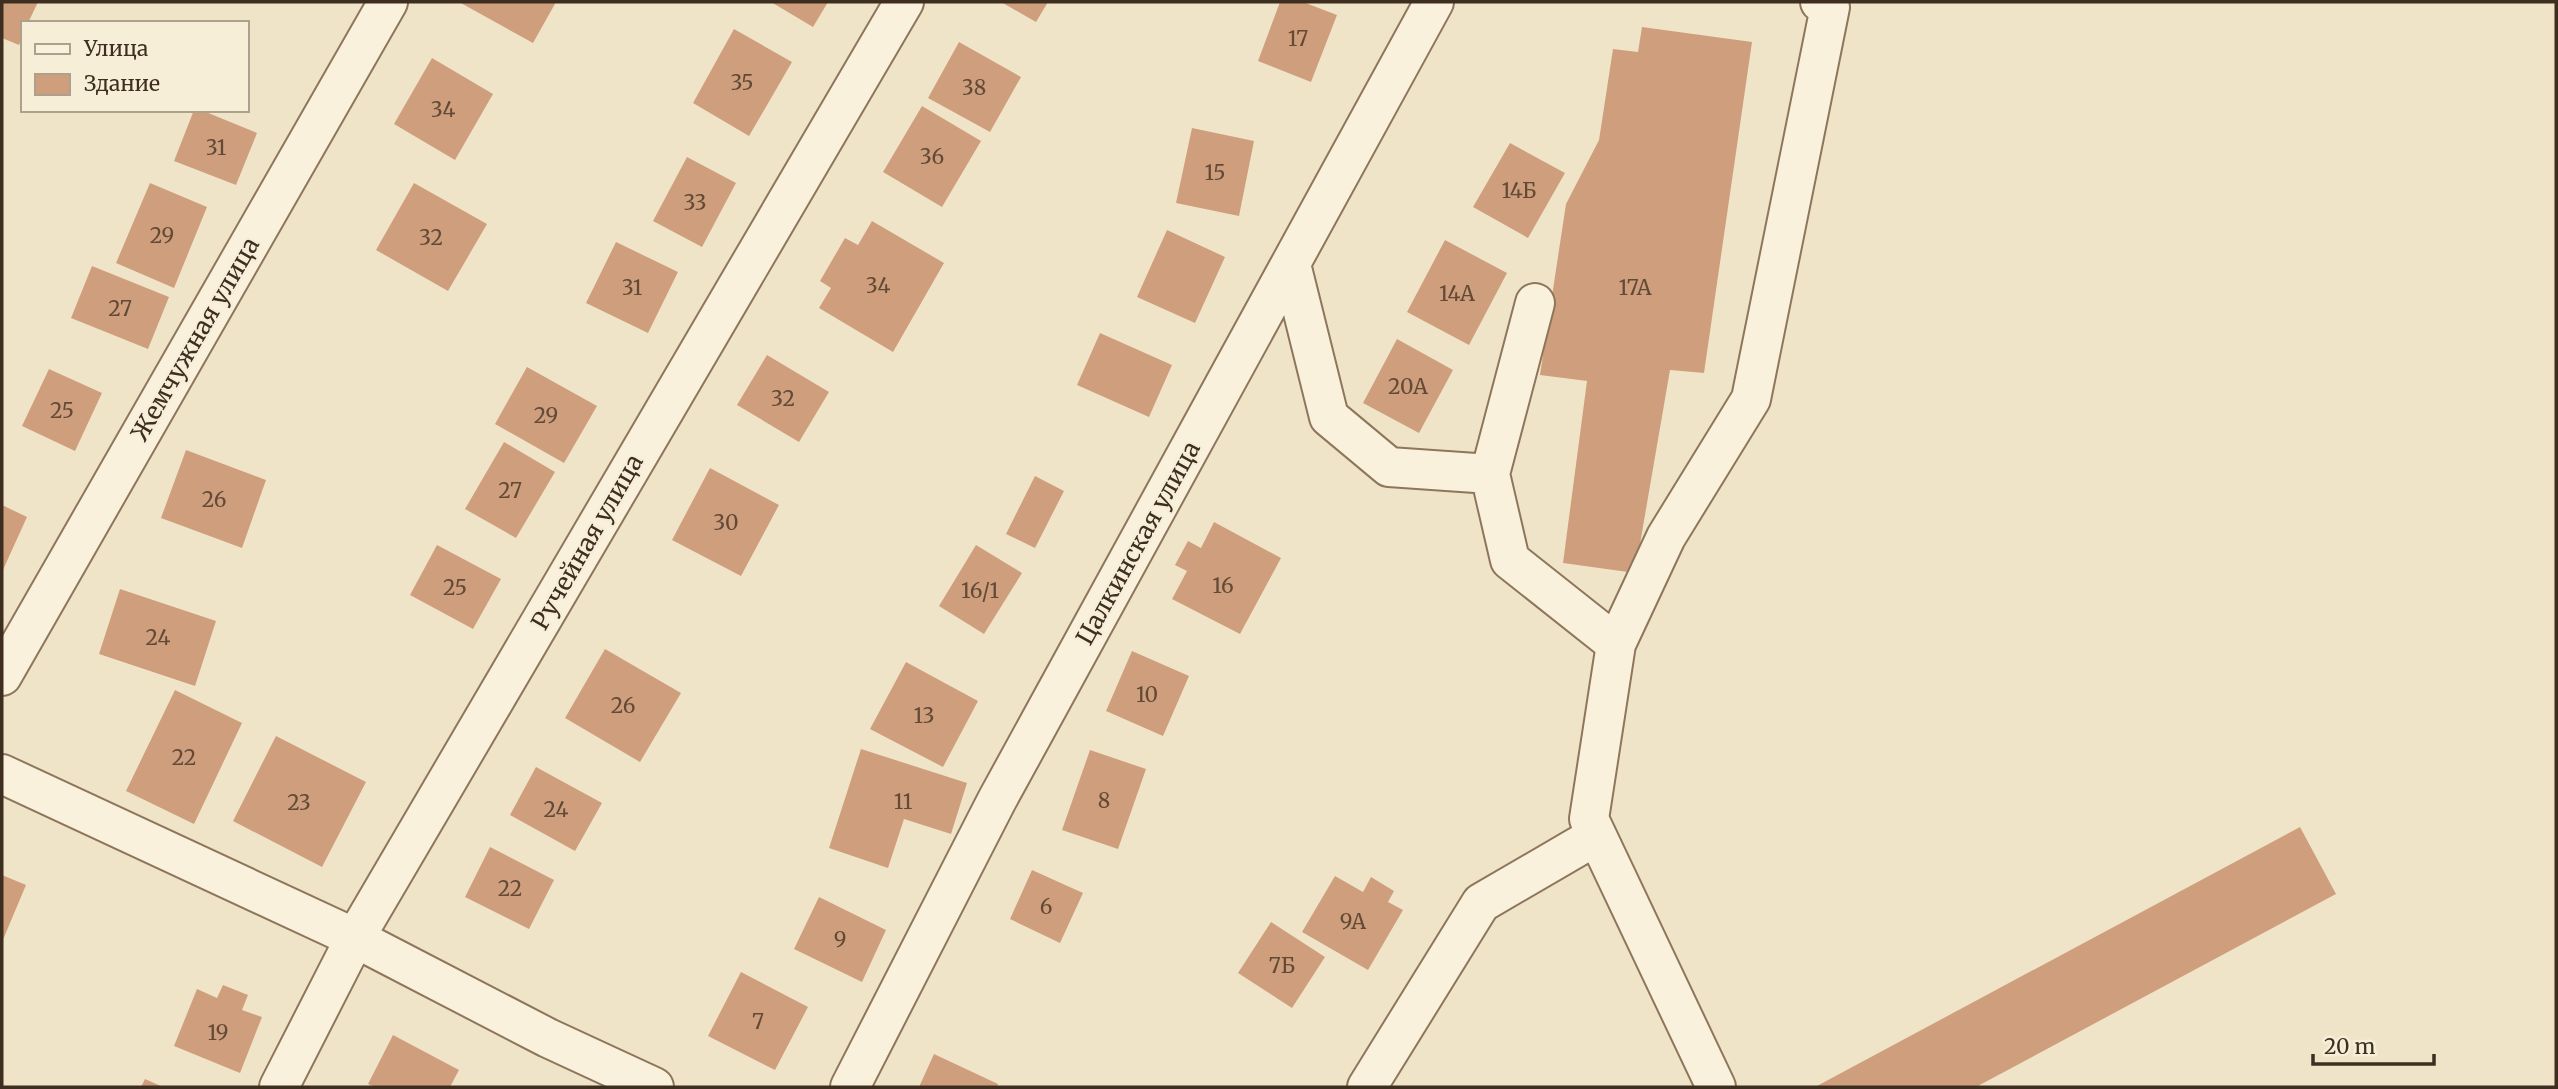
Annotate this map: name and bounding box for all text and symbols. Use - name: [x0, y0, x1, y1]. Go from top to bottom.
- legend: [21, 21, 248, 112]
- house number: 17: [1288, 25, 1308, 52]
- text: Улица: [83, 35, 148, 62]
- house number: 35: [730, 69, 754, 96]
- text: Здание: [84, 70, 160, 97]
- house number: 38: [962, 74, 986, 101]
- house number: 34: [431, 96, 455, 123]
- house number: 31: [206, 134, 226, 161]
- house number: 36: [920, 143, 944, 170]
- house number: 15: [1204, 159, 1226, 186]
- house number: 14Б: [1501, 177, 1537, 204]
- house number: 33: [683, 189, 707, 216]
- house number: 29: [150, 222, 174, 249]
- house number: 32: [419, 224, 443, 251]
- street label: Жемчужная улица: [124, 231, 266, 446]
- house number: 34: [866, 272, 890, 299]
- house number: 31: [622, 274, 642, 301]
- house number: 17А: [1619, 274, 1652, 301]
- house number: 14А: [1439, 280, 1475, 307]
- house number: 27: [108, 295, 132, 322]
- house number: 20А: [1388, 373, 1428, 400]
- house number: 32: [771, 385, 795, 412]
- house number: 25: [50, 397, 74, 424]
- house number: 29: [534, 402, 558, 429]
- street label: Цалкинская улица: [1069, 436, 1207, 650]
- street label: Ручейная улица: [524, 449, 650, 635]
- house number: 27: [498, 477, 522, 504]
- house number: 26: [202, 486, 226, 513]
- house number: 30: [713, 509, 739, 536]
- house number: 16: [1212, 572, 1234, 599]
- house number: 25: [443, 574, 467, 601]
- house number: 16/1: [961, 577, 999, 604]
- house number: 24: [146, 624, 170, 651]
- house number: 10: [1136, 681, 1158, 708]
- house number: 26: [611, 692, 635, 719]
- house number: 13: [914, 702, 934, 729]
- house number: 22: [172, 744, 196, 771]
- house number: 8: [1098, 787, 1110, 814]
- house number: 11: [894, 788, 912, 815]
- house number: 23: [287, 789, 311, 816]
- house number: 24: [544, 796, 568, 823]
- house number: 22: [498, 875, 522, 902]
- house number: 6: [1040, 893, 1052, 920]
- house number: 9А: [1340, 908, 1366, 935]
- house number: 9: [834, 926, 846, 953]
- house number: 7Б: [1269, 952, 1295, 979]
- house number: 7: [752, 1008, 764, 1035]
- house number: 19: [207, 1019, 229, 1046]
- scale bar: [2313, 1023, 2434, 1066]
- text: 20 m: [2324, 1033, 2376, 1060]

